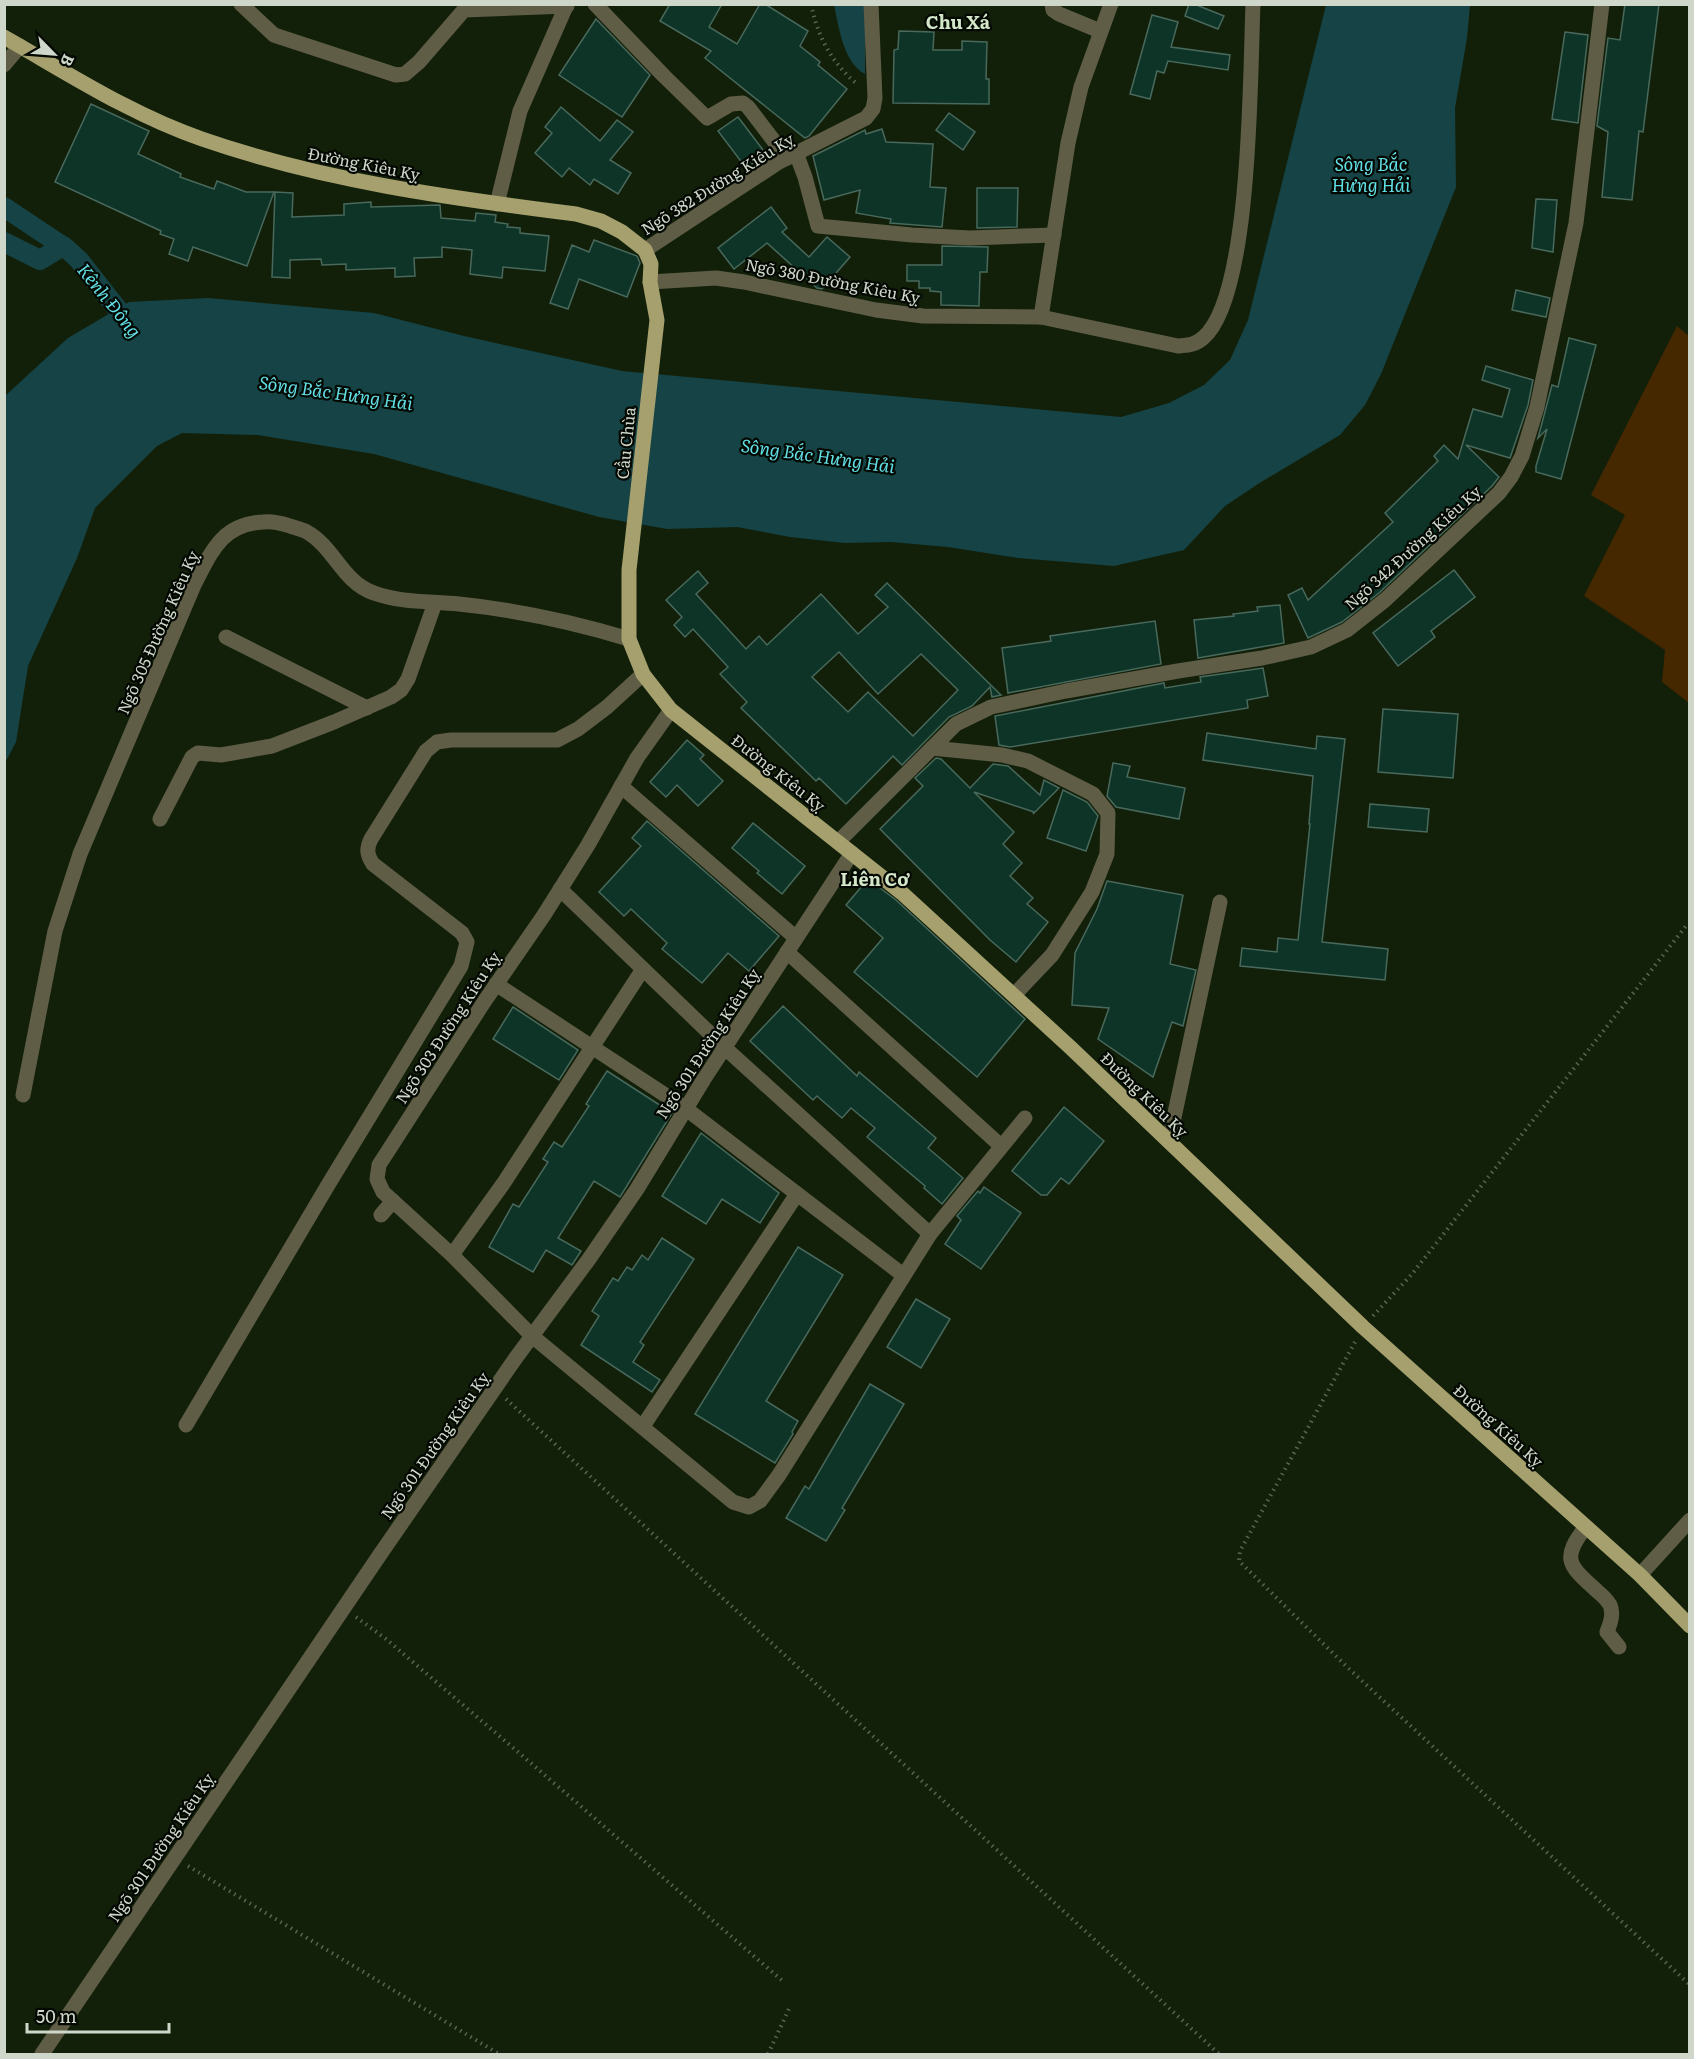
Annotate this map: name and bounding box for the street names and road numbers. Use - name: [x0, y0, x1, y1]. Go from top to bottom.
- street label: Ngõ 382 Đường Kiêu Kỵ: [636, 126, 799, 240]
- street label: Đường Kiêu Kỵ: [306, 140, 423, 186]
- street label: Ngõ 380 Đường Kiêu Kỵ: [743, 251, 923, 309]
- street label: Cầu Chùa: [609, 405, 641, 480]
- street label: Ngõ 342 Đường Kiêu Kỵ: [1338, 479, 1486, 615]
- street label: Ngõ 305 Đường Kiêu Kỵ: [110, 546, 204, 718]
- street label: Đường Kiêu Kỵ: [727, 727, 832, 817]
- street label: Ngõ 303 Đường Kiêu Kỵ: [389, 945, 506, 1108]
- street label: Ngõ 301 Đường Kiêu Kỵ: [649, 962, 765, 1123]
- street label: Đường Kiêu Kỵ: [1096, 1046, 1195, 1143]
- street label: Ngõ 301 Đường Kiêu Kỵ: [374, 1366, 495, 1524]
- street label: Đường Kiêu Kỵ: [1449, 1378, 1550, 1473]
- street label: Ngõ 301 Đường Kiêu Kỵ: [101, 1767, 219, 1926]

